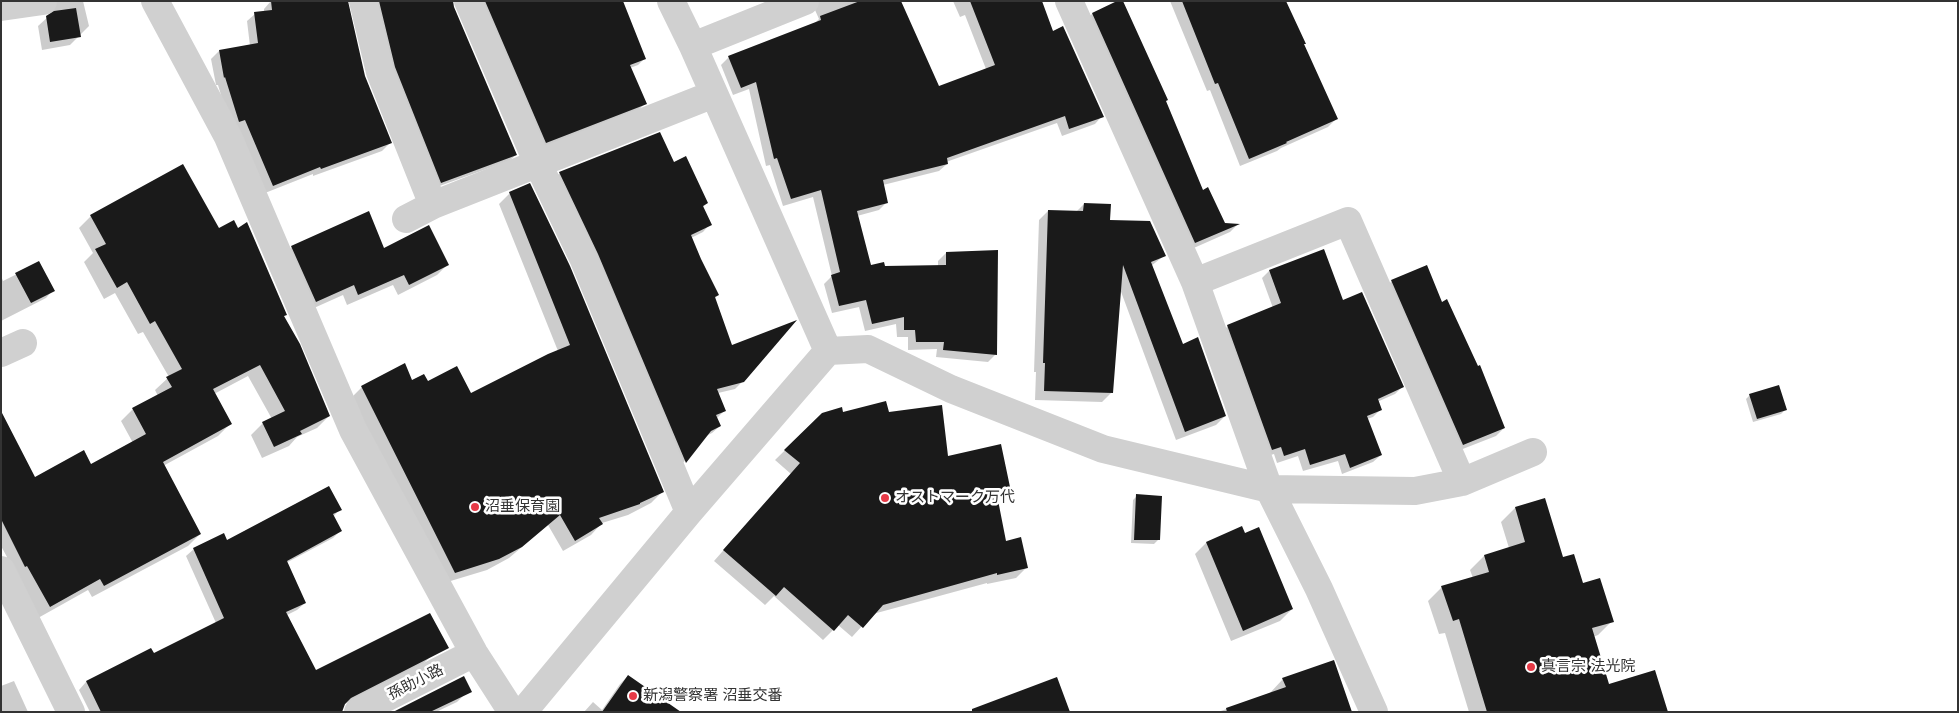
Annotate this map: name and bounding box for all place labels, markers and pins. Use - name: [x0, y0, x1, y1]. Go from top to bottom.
- place label: オストマーク万代: [895, 489, 1015, 507]
- marker: オストマーク万代: [879, 492, 891, 504]
- place label: 沼垂保育園: [485, 498, 560, 516]
- marker: 沼垂保育園: [469, 501, 481, 513]
- place label: 真言宗 法光院: [1541, 658, 1635, 676]
- marker: 真言宗 法光院: [1525, 661, 1537, 673]
- place label: 新潟警察署 沼垂交番: [643, 687, 782, 705]
- marker: 新潟警察署 沼垂交番: [627, 690, 639, 702]

